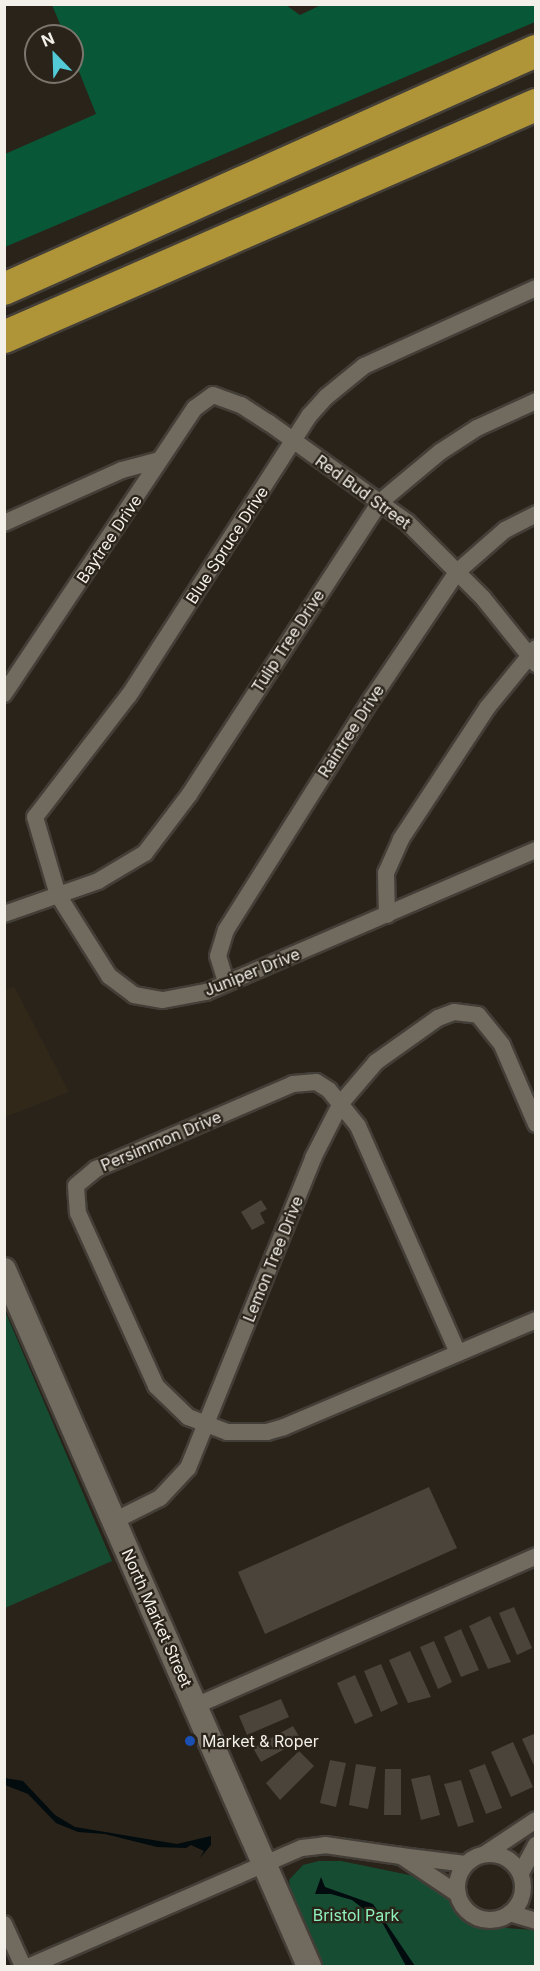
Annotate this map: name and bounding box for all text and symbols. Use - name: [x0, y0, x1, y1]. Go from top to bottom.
- north arrow: [24, 24, 84, 84]
- text: N: [38, 28, 57, 51]
- street label: Red Bud Street: [312, 451, 414, 533]
- street label: Blue Spruce Drive: [182, 483, 272, 607]
- street label: Baytree Drive: [72, 491, 146, 587]
- street label: Tulip Tree Drive: [248, 586, 328, 696]
- street label: Raintree Drive: [314, 681, 388, 781]
- street label: Juniper Drive: [201, 944, 303, 1000]
- street label: Persimmon Drive: [98, 1107, 224, 1175]
- street label: Lemon Tree Drive: [239, 1193, 307, 1325]
- street label: North Market Street: [118, 1546, 196, 1690]
- place label: Market & Roper: [202, 1731, 319, 1751]
- marker: Market & Roper: [183, 1734, 197, 1748]
- park label: Bristol Park: [313, 1905, 399, 1925]

